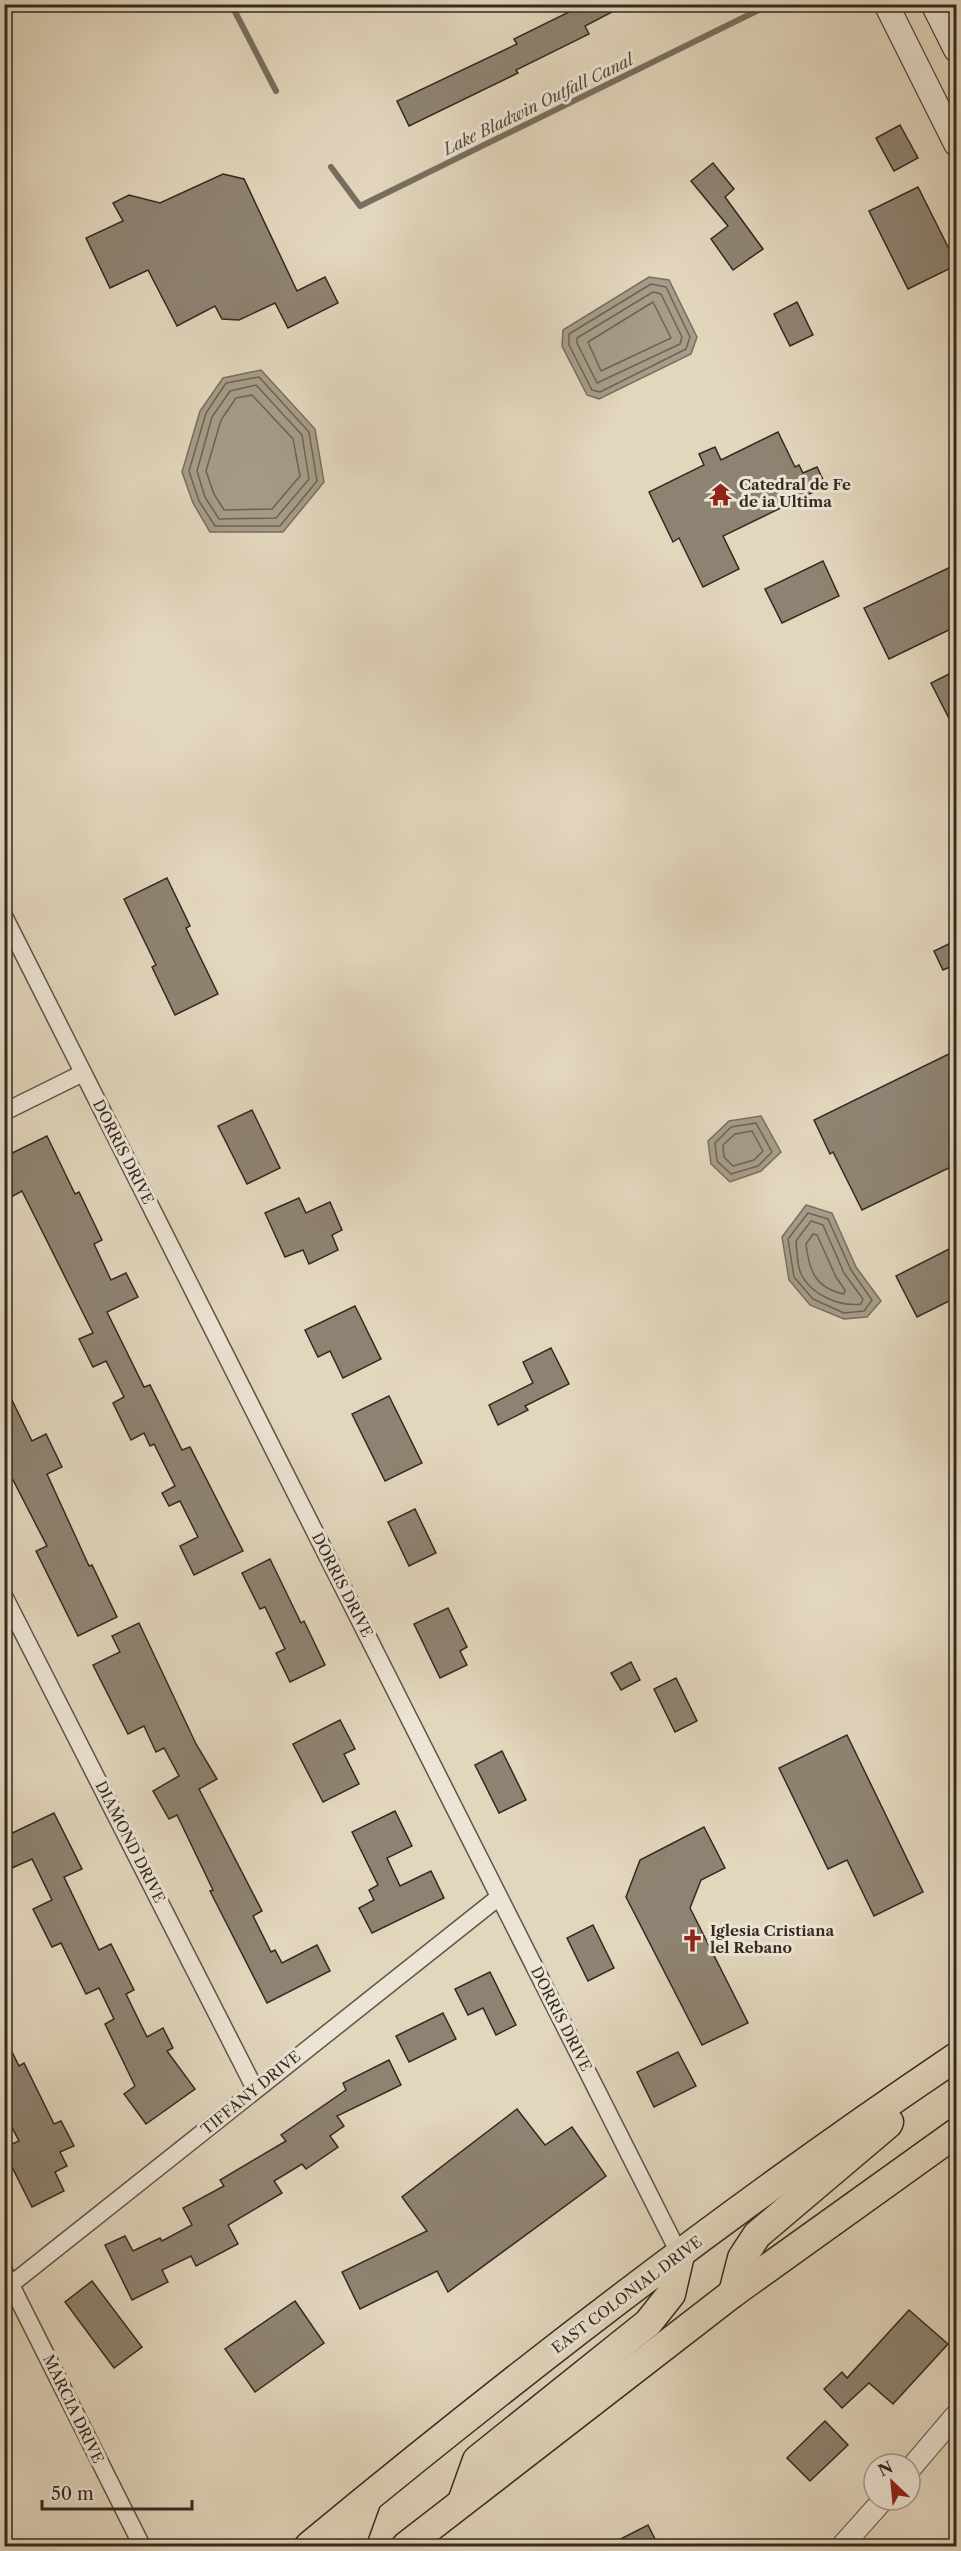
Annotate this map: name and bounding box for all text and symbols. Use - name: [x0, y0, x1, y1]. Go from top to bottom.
- water label: Lake Bladwin Outfall Canal: [438, 48, 638, 160]
- place label: Catedral de Fe de ia Ultima: [739, 475, 851, 511]
- temple icon: Catedral de Fe de ia Ultima: [708, 481, 734, 507]
- street label: DORRIS DRIVE: [89, 1096, 158, 1207]
- street label: DORRIS DRIVE: [308, 1529, 377, 1640]
- street label: DIAMOND DRIVE: [91, 1778, 169, 1906]
- place label: Iglesia Cristiana lel Rebano: [710, 1921, 835, 1957]
- church icon: Iglesia Cristiana lel Rebano: [679, 1927, 705, 1953]
- street label: DORRIS DRIVE: [527, 1963, 596, 2074]
- street label: TIFFANY DRIVE: [197, 2047, 304, 2139]
- street label: EAST COLONIAL DRIVE: [548, 2232, 706, 2357]
- street label: MARCIA DRIVE: [39, 2351, 108, 2466]
- north arrow: [862, 2452, 922, 2512]
- text: N: [875, 2456, 896, 2481]
- scale bar: [42, 2473, 192, 2511]
- text: 50 m: [51, 2483, 94, 2505]

